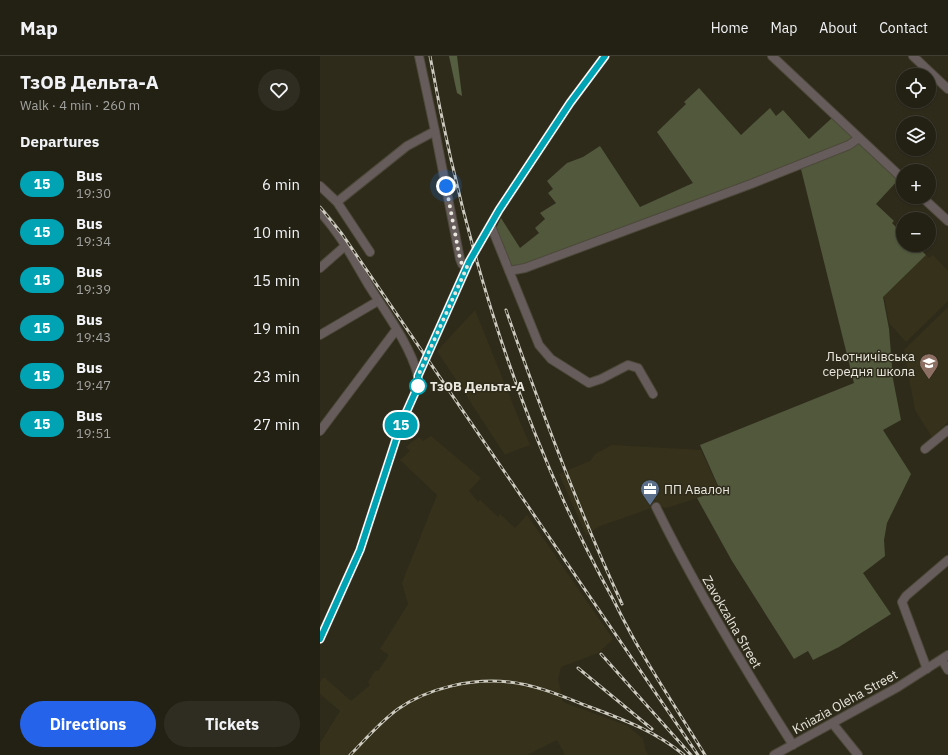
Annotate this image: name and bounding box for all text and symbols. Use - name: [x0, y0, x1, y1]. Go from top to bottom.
- text: Map: [20, 16, 58, 40]
- text: Home: [711, 19, 748, 37]
- text: Map: [770, 19, 797, 37]
- text: About: [819, 19, 857, 37]
- text: Contact: [879, 19, 928, 37]
- map controls: [896, 68, 936, 252]
- button: locate: [896, 68, 936, 108]
- button: heart: [258, 69, 300, 111]
- text: ТзОВ Дельта-А: [20, 70, 159, 94]
- text: Walk · 4 min · 260 m: [20, 97, 140, 114]
- button: layers: [896, 116, 936, 156]
- text: Departures: [20, 132, 99, 151]
- button: +: [896, 164, 936, 204]
- text: Bus: [76, 166, 103, 185]
- text: 15: [34, 175, 50, 193]
- text: 6 min: [262, 175, 300, 194]
- your location: [436, 176, 456, 196]
- text: 19:30: [76, 185, 111, 202]
- button: −: [896, 212, 936, 252]
- text: Bus: [76, 214, 103, 233]
- text: 15: [34, 223, 50, 241]
- text: 10 min: [253, 223, 300, 242]
- text: 19:34: [76, 233, 111, 250]
- text: Bus: [76, 262, 103, 281]
- text: 15: [34, 271, 50, 289]
- text: 15 min: [253, 271, 300, 290]
- text: 19:39: [76, 281, 111, 298]
- text: Bus: [76, 310, 103, 329]
- text: 15: [34, 319, 50, 337]
- text: 19 min: [253, 319, 300, 338]
- text: 19:43: [76, 329, 111, 346]
- place label: Льотничівська середня школа: [822, 348, 915, 380]
- school or university icon: Льотничівська середня школа: [918, 352, 940, 380]
- text: Bus: [76, 358, 103, 377]
- text: 15: [34, 367, 50, 385]
- text: 23 min: [253, 367, 300, 386]
- text: 19:47: [76, 377, 111, 394]
- marker: ТзОВ Дельта-А: [409, 377, 427, 395]
- place label: ТзОВ Дельта-А: [430, 378, 525, 395]
- text: Bus: [76, 406, 103, 425]
- line badge: 15: [383, 412, 419, 438]
- text: 15: [34, 415, 50, 433]
- text: 27 min: [253, 415, 300, 434]
- text: 15: [393, 416, 409, 434]
- text: 19:51: [76, 425, 111, 442]
- office icon: ПП Авалон: [639, 478, 661, 506]
- place label: ПП Авалон: [664, 481, 730, 498]
- street label: Zavokzalna Street: [699, 573, 765, 671]
- street label: Kniazia Oleha Street: [789, 666, 901, 738]
- button: Directions: [20, 701, 156, 747]
- button: Tickets: [164, 701, 300, 747]

